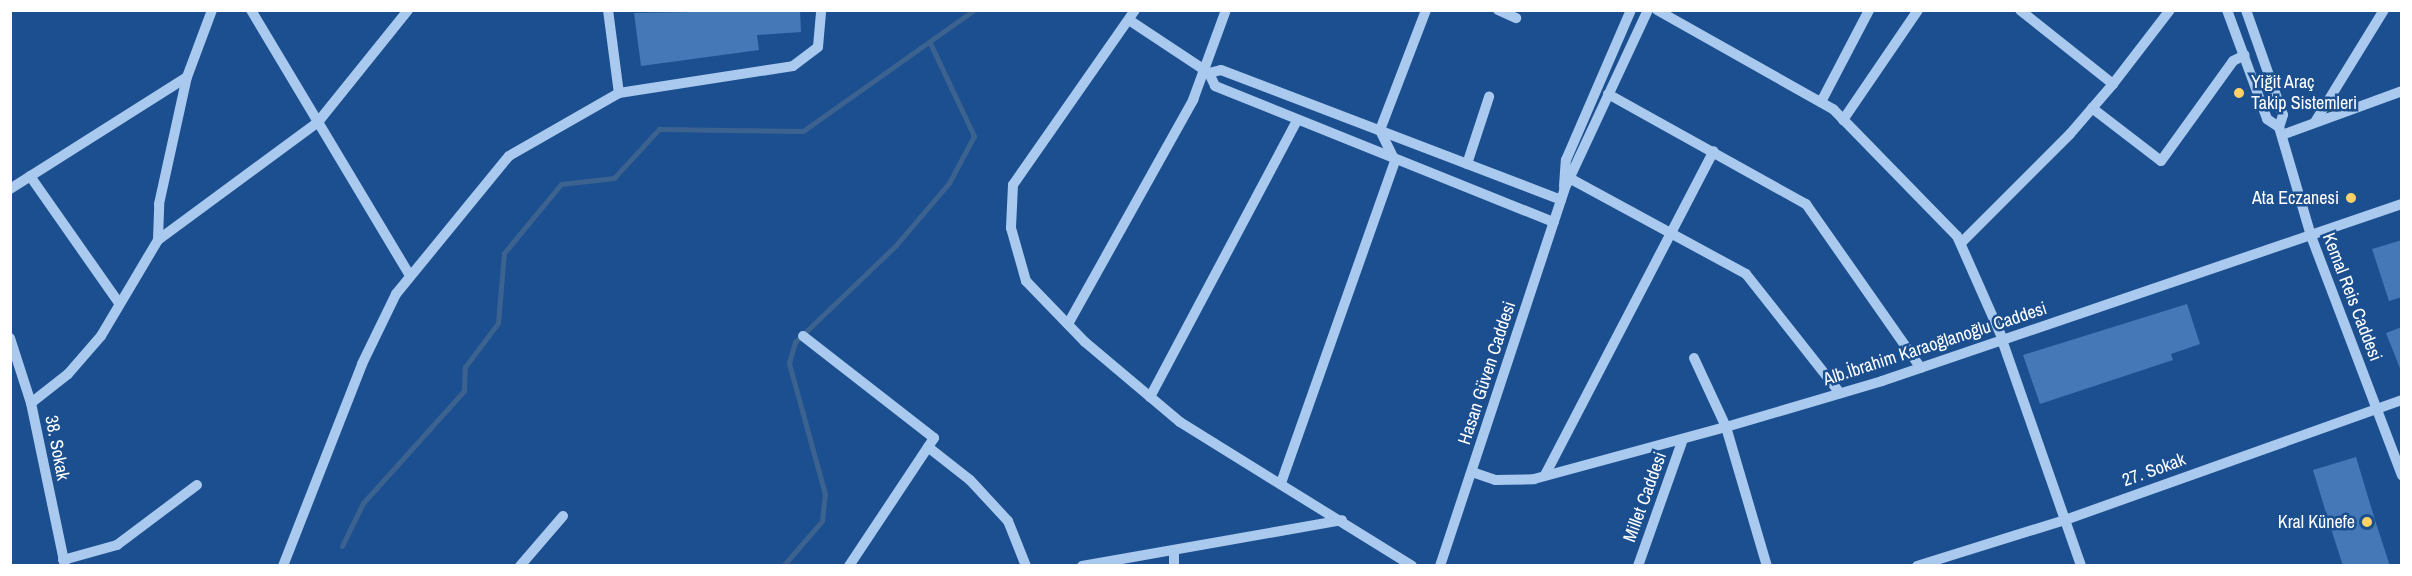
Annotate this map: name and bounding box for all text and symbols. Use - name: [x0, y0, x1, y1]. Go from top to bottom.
- place label: Yiğit Araç Takip Sistemleri: [2251, 72, 2357, 115]
- marker: Yiğit Araç Takip Sistemleri: [2232, 86, 2246, 100]
- place label: Ata Eczanesi: [2252, 187, 2339, 209]
- marker: Ata Eczanesi: [2344, 191, 2358, 205]
- street label: Kemal Reis Caddesi: [2318, 230, 2386, 364]
- street label: Alb.İbrahim Karaoğlanoğlu Caddesi: [1820, 298, 2050, 390]
- street label: Hasan Güven Caddesi: [1454, 299, 1520, 447]
- street label: 38. Sokak: [40, 414, 74, 482]
- street label: Millet Caddesi: [1619, 449, 1671, 545]
- street label: 27. Sokak: [2119, 449, 2189, 491]
- place label: Kral Künefe: [2278, 511, 2355, 533]
- marker: Kral Künefe: [2360, 515, 2374, 529]

